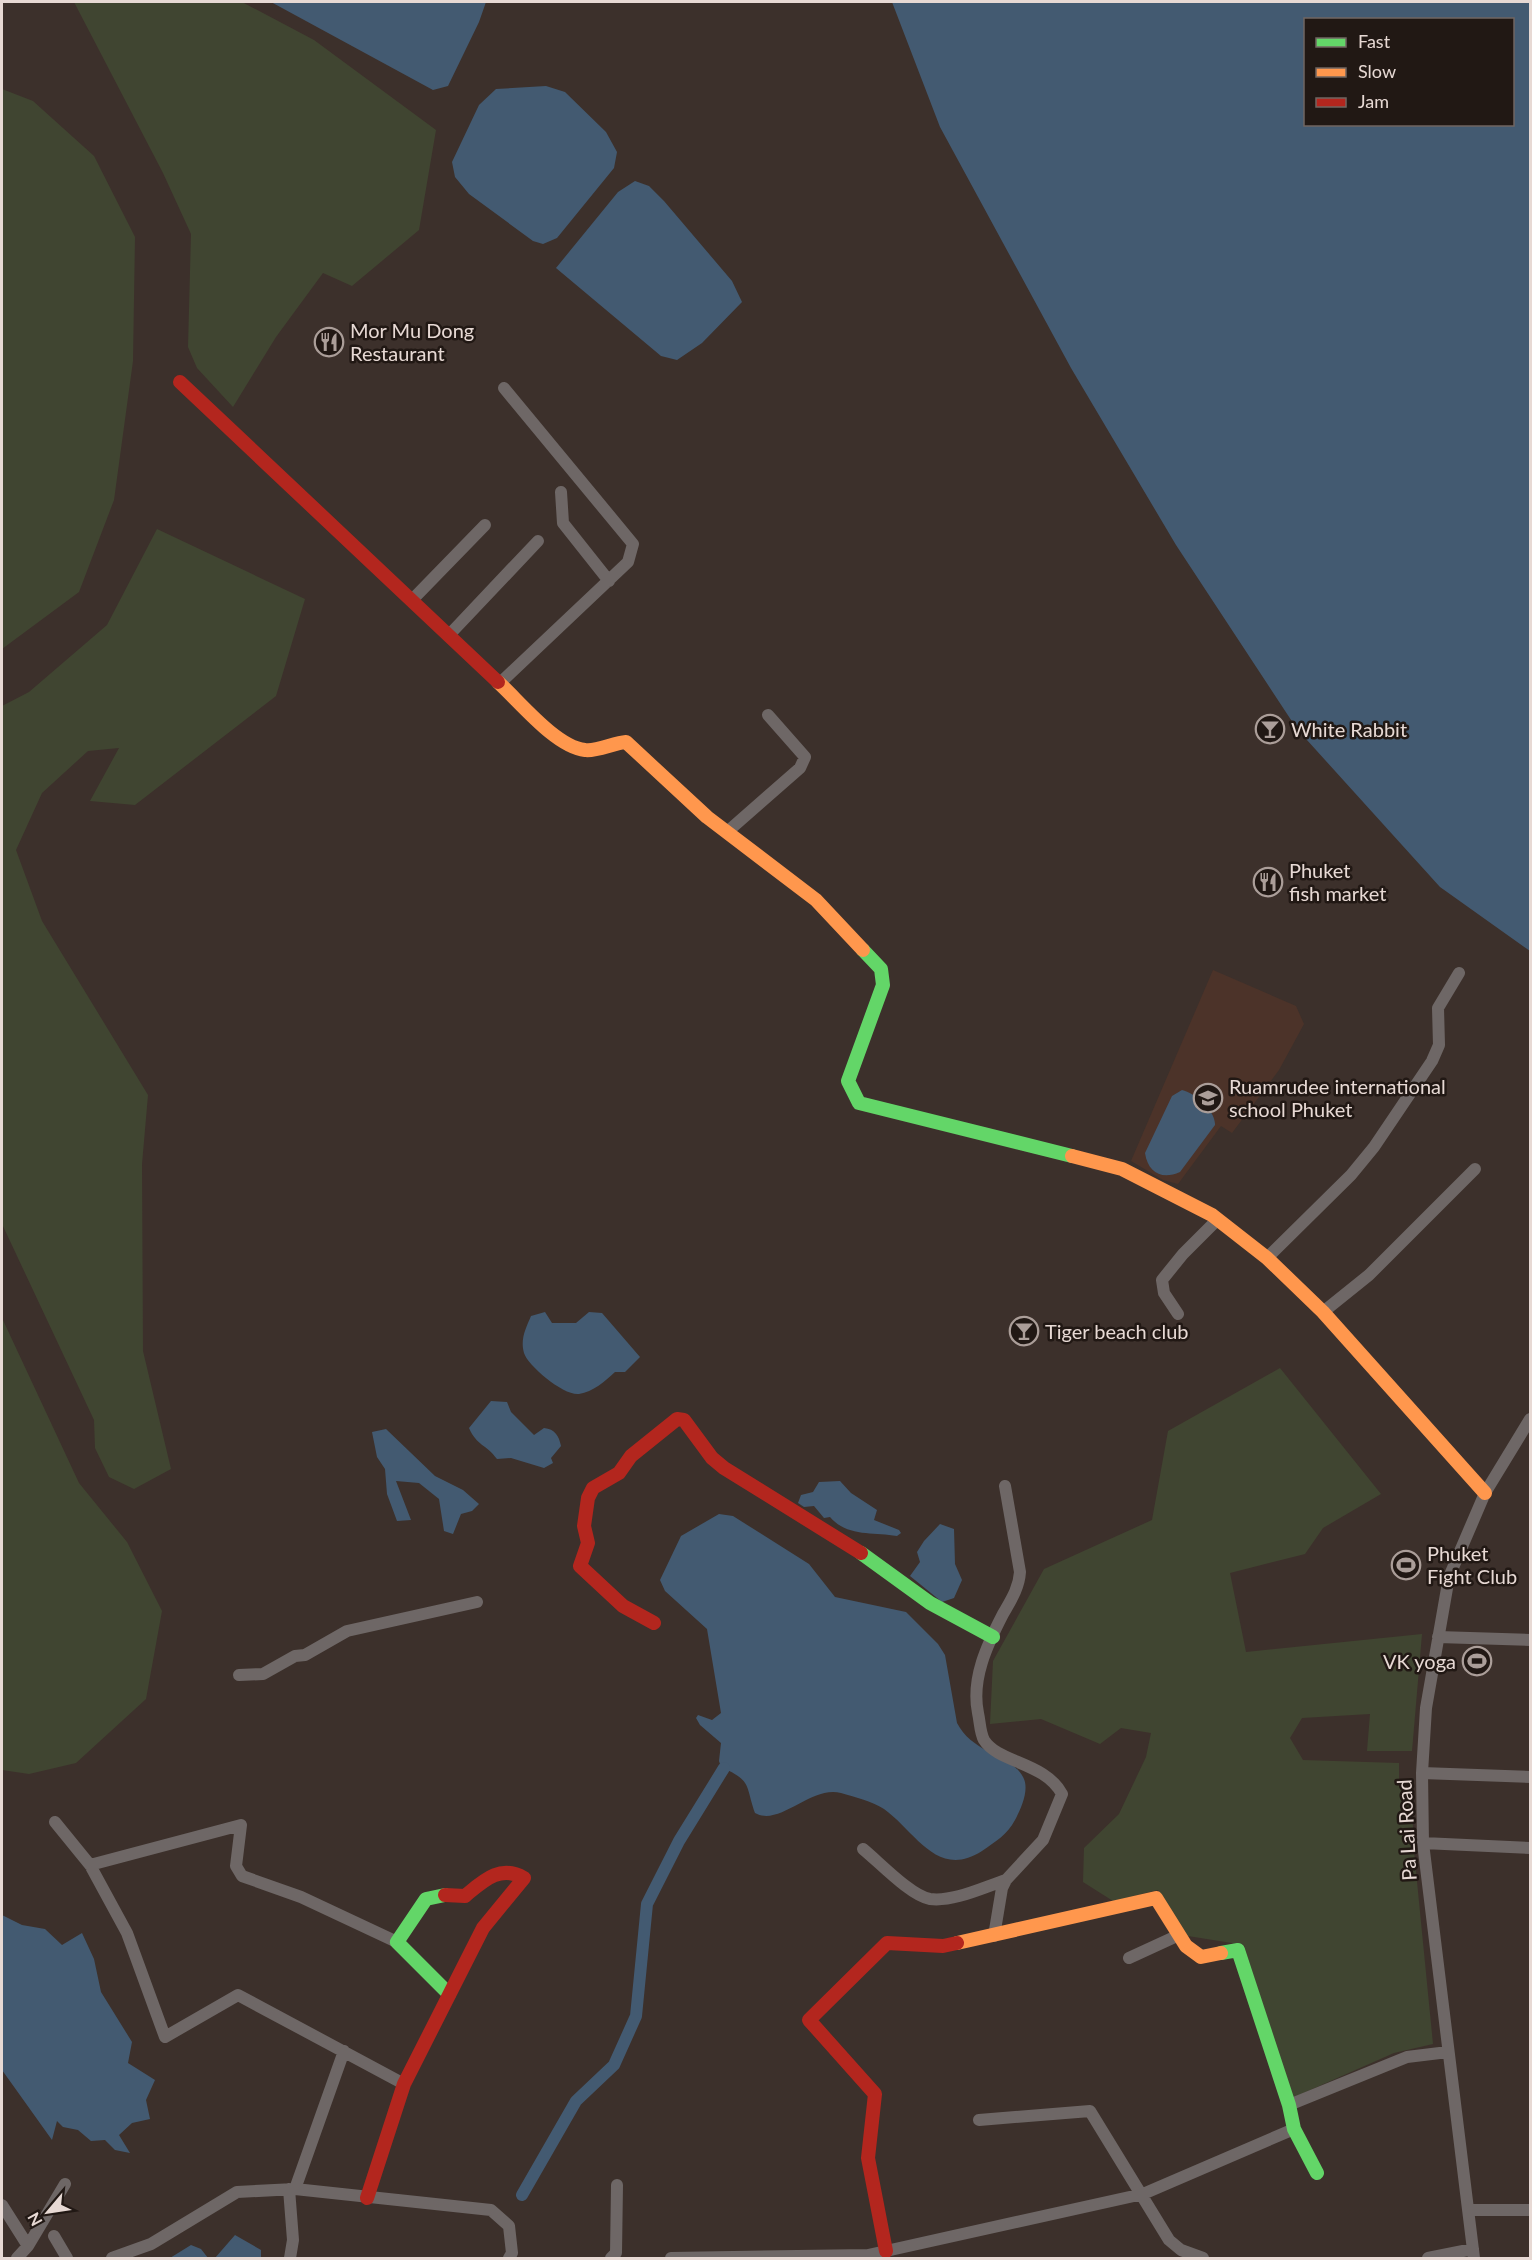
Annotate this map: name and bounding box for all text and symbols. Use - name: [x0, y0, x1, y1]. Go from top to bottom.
- legend: [1304, 18, 1514, 126]
- text: Fast: [1358, 30, 1391, 52]
- text: Slow: [1358, 60, 1396, 82]
- text: Jam: [1358, 90, 1389, 112]
- place label: Mor Mu Dong Restaurant: [350, 318, 474, 365]
- restaurant icon: Mor Mu Dong Restaurant: [313, 326, 345, 358]
- bar icon: White Rabbit: [1254, 713, 1286, 745]
- place label: White Rabbit: [1291, 717, 1407, 741]
- place label: Phuket fish market: [1289, 858, 1386, 905]
- restaurant icon: Phuket fish market: [1252, 866, 1284, 898]
- place label: Ruamrudee international school Phuket: [1229, 1074, 1446, 1121]
- school or university icon: Ruamrudee international school Phuket: [1192, 1082, 1224, 1114]
- bar icon: Tiger beach club: [1008, 1315, 1040, 1347]
- place label: Tiger beach club: [1045, 1319, 1188, 1343]
- place label: Phuket Fight Club: [1427, 1541, 1517, 1588]
- sports icon: Phuket Fight Club: [1390, 1549, 1422, 1581]
- sports icon: VK yoga: [1461, 1645, 1493, 1677]
- place label: VK yoga: [1383, 1649, 1456, 1673]
- street label: Pa Lai Road: [1391, 1779, 1421, 1881]
- north arrow: [18, 2182, 78, 2242]
- text: N: [23, 2210, 46, 2230]

